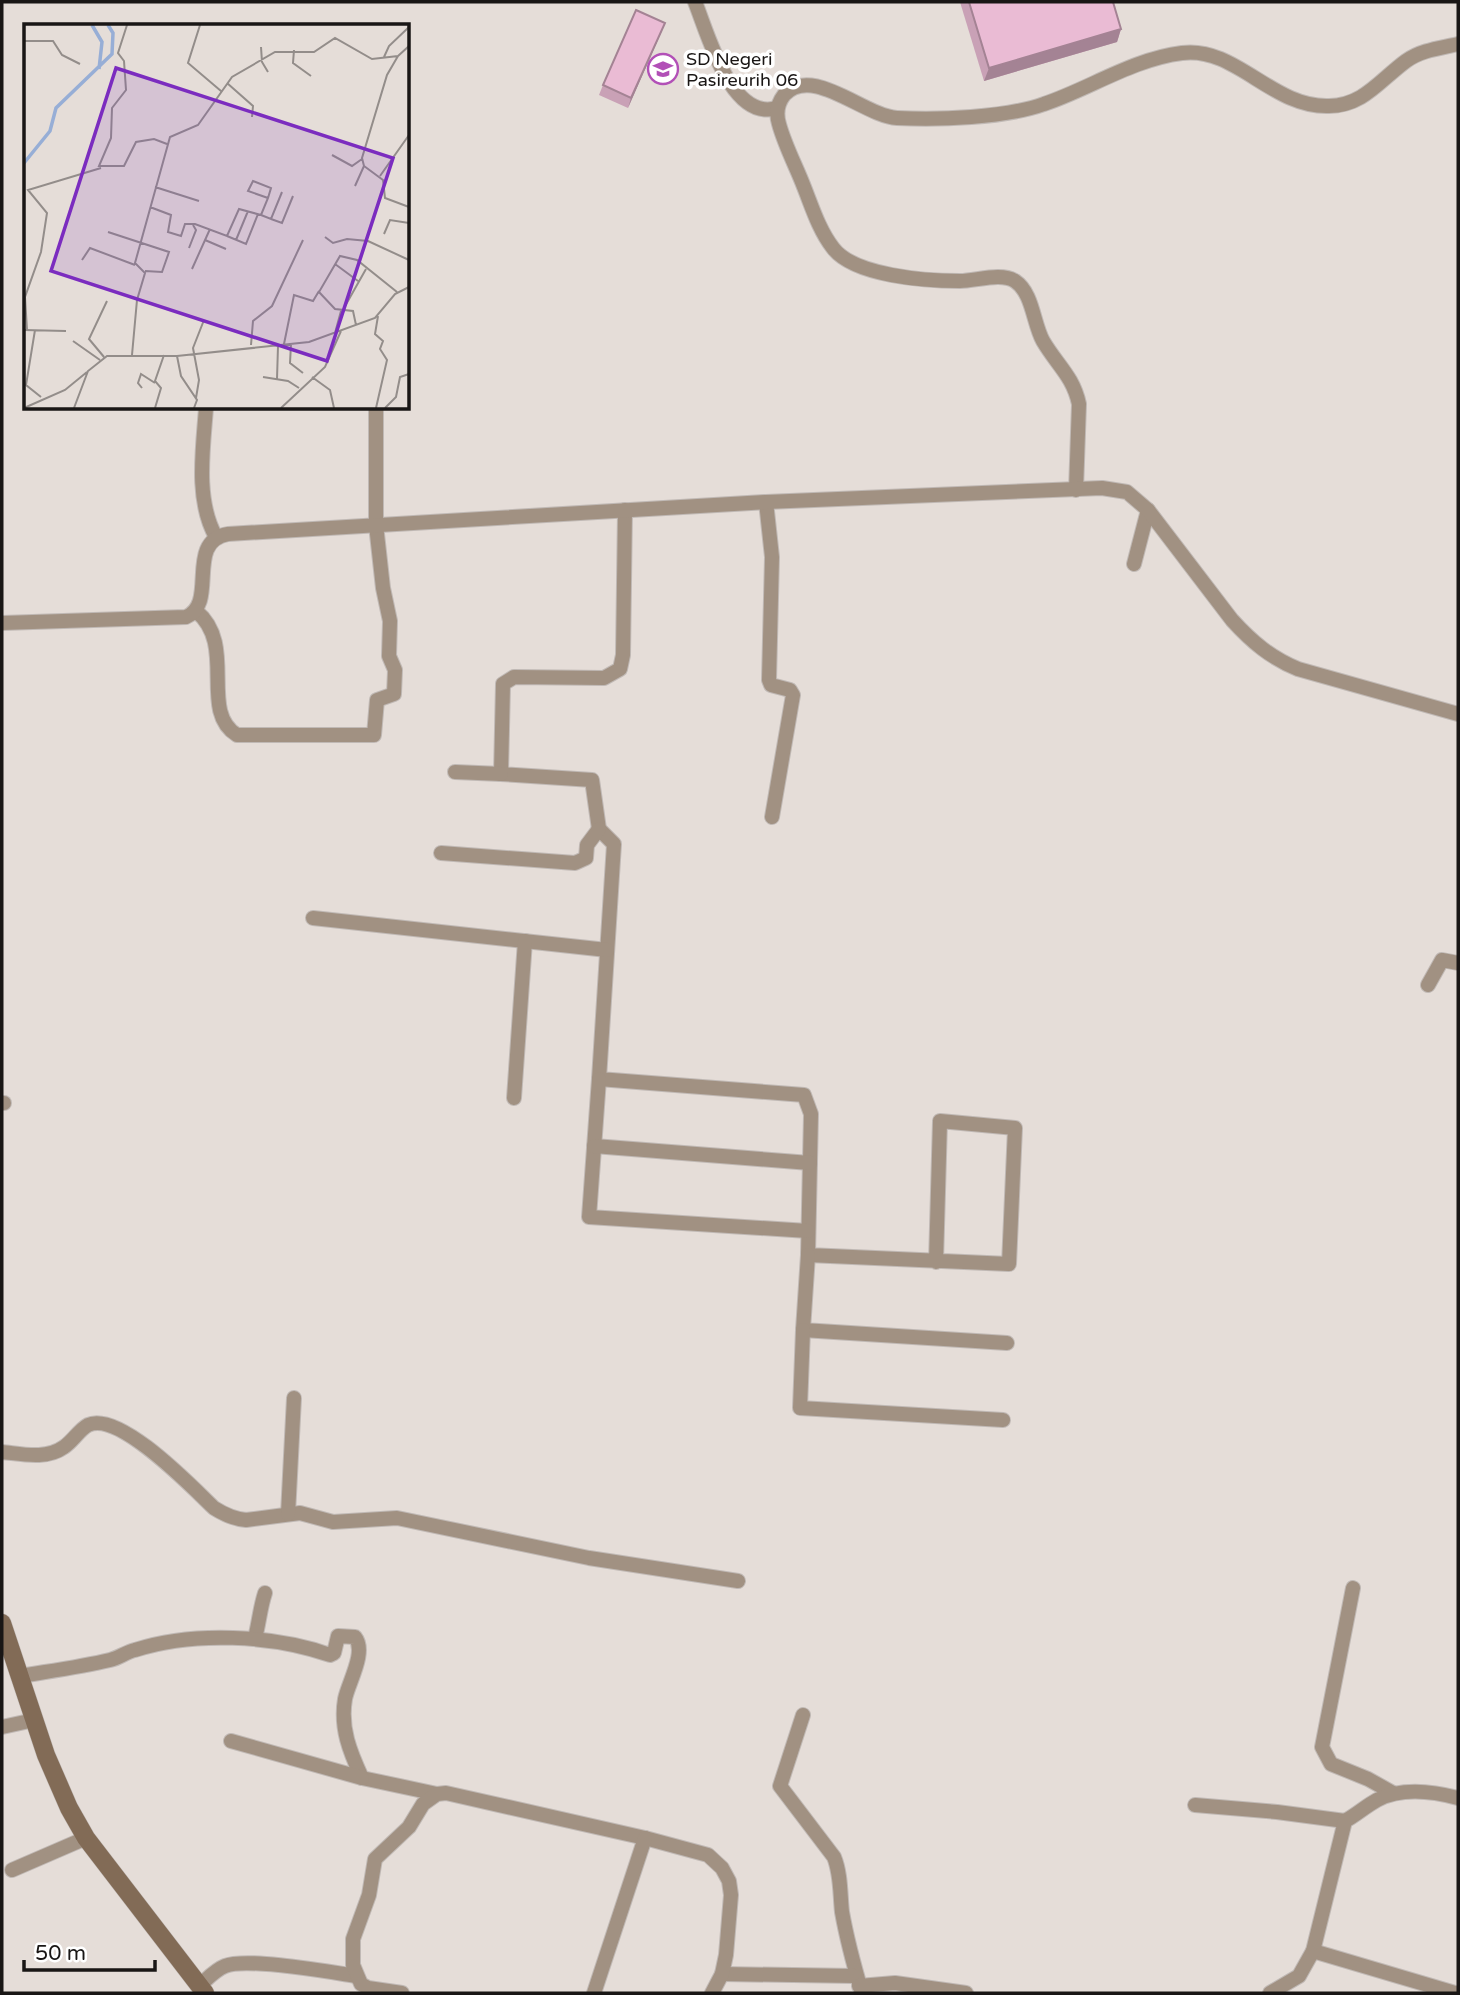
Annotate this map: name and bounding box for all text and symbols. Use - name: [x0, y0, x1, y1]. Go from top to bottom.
- inset map: [24, 24, 410, 410]
- place label: SD Negeri Pasireurih 06: [686, 48, 798, 91]
- school or university icon: SD Negeri Pasireurih 06: [646, 52, 680, 86]
- scale bar: [24, 1928, 156, 1972]
- text: 50 m: [35, 1941, 86, 1966]

